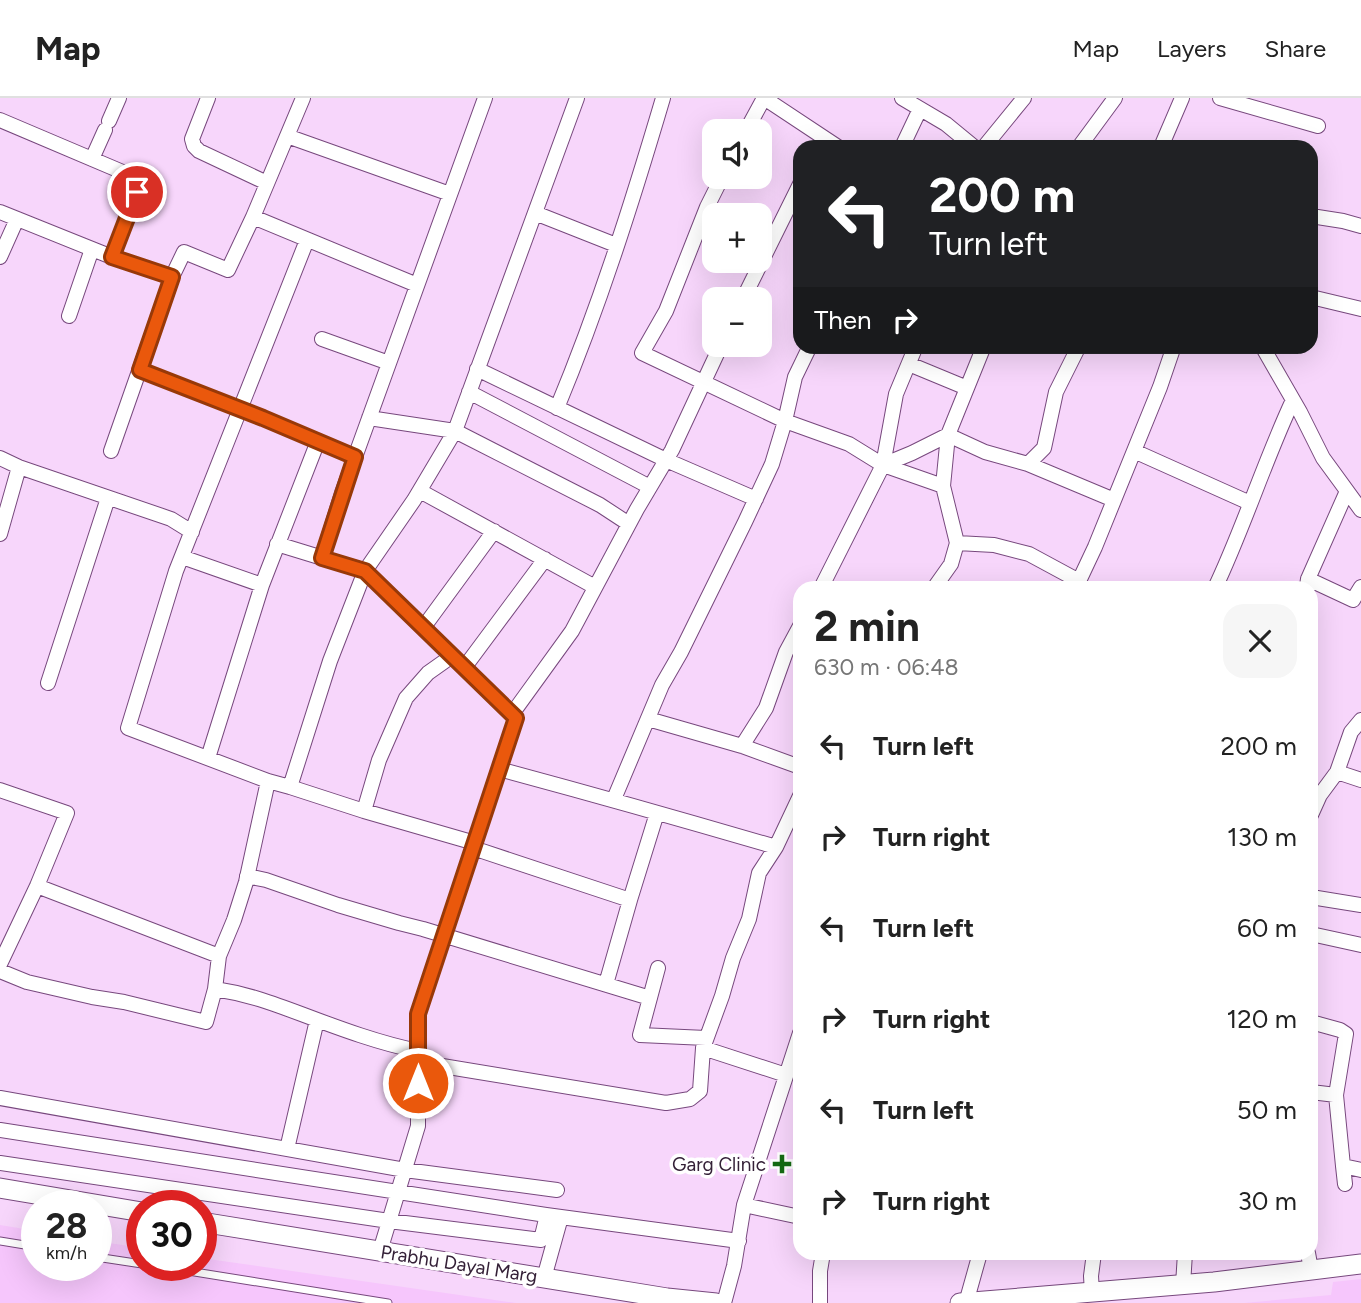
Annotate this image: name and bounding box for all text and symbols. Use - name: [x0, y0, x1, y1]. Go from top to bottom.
- text: Map: [35, 29, 101, 68]
- text: Map: [1072, 34, 1119, 63]
- text: Layers: [1157, 34, 1226, 63]
- text: Share: [1264, 34, 1326, 63]
- map controls: [702, 119, 772, 357]
- button: sound: [702, 119, 772, 189]
- pin: [107, 162, 167, 222]
- text: 200 m: [929, 165, 1075, 224]
- icon: left: [814, 168, 905, 259]
- icon: arrive: [118, 173, 156, 211]
- button: +: [702, 203, 772, 273]
- text: Turn left: [929, 225, 1048, 263]
- button: −: [702, 287, 772, 357]
- icon: right: [886, 301, 924, 339]
- text: Then: [814, 304, 872, 336]
- text: 2 min: [814, 601, 920, 652]
- button: close: [1223, 604, 1297, 678]
- text: 630 m · 06:48: [814, 653, 959, 681]
- icon: left: [814, 727, 852, 765]
- text: Turn left: [873, 730, 974, 762]
- text: 200 m: [1221, 730, 1297, 762]
- icon: right: [814, 818, 852, 856]
- text: Turn right: [873, 821, 990, 853]
- text: 130 m: [1227, 821, 1297, 853]
- icon: left: [814, 909, 852, 947]
- text: Turn left: [873, 912, 974, 944]
- text: 60 m: [1237, 912, 1297, 944]
- icon: right: [814, 1000, 852, 1038]
- text: Turn right: [873, 1003, 990, 1035]
- text: 120 m: [1227, 1003, 1297, 1035]
- position arrow: [381, 1046, 455, 1120]
- icon: left: [814, 1091, 852, 1129]
- text: Turn left: [873, 1094, 974, 1126]
- text: 50 m: [1237, 1094, 1297, 1126]
- place label: Garg Clinic: [672, 1153, 766, 1176]
- marker: Garg Clinic: [772, 1154, 792, 1174]
- icon: right: [814, 1182, 852, 1220]
- text: Turn right: [873, 1185, 990, 1217]
- text: 30 m: [1238, 1185, 1297, 1217]
- speed limit sign: 30: [126, 1190, 217, 1281]
- text: 28: [46, 1205, 87, 1247]
- street label: Prabhu Dayal Marg: [379, 1240, 539, 1288]
- text: km/h: [46, 1242, 87, 1264]

